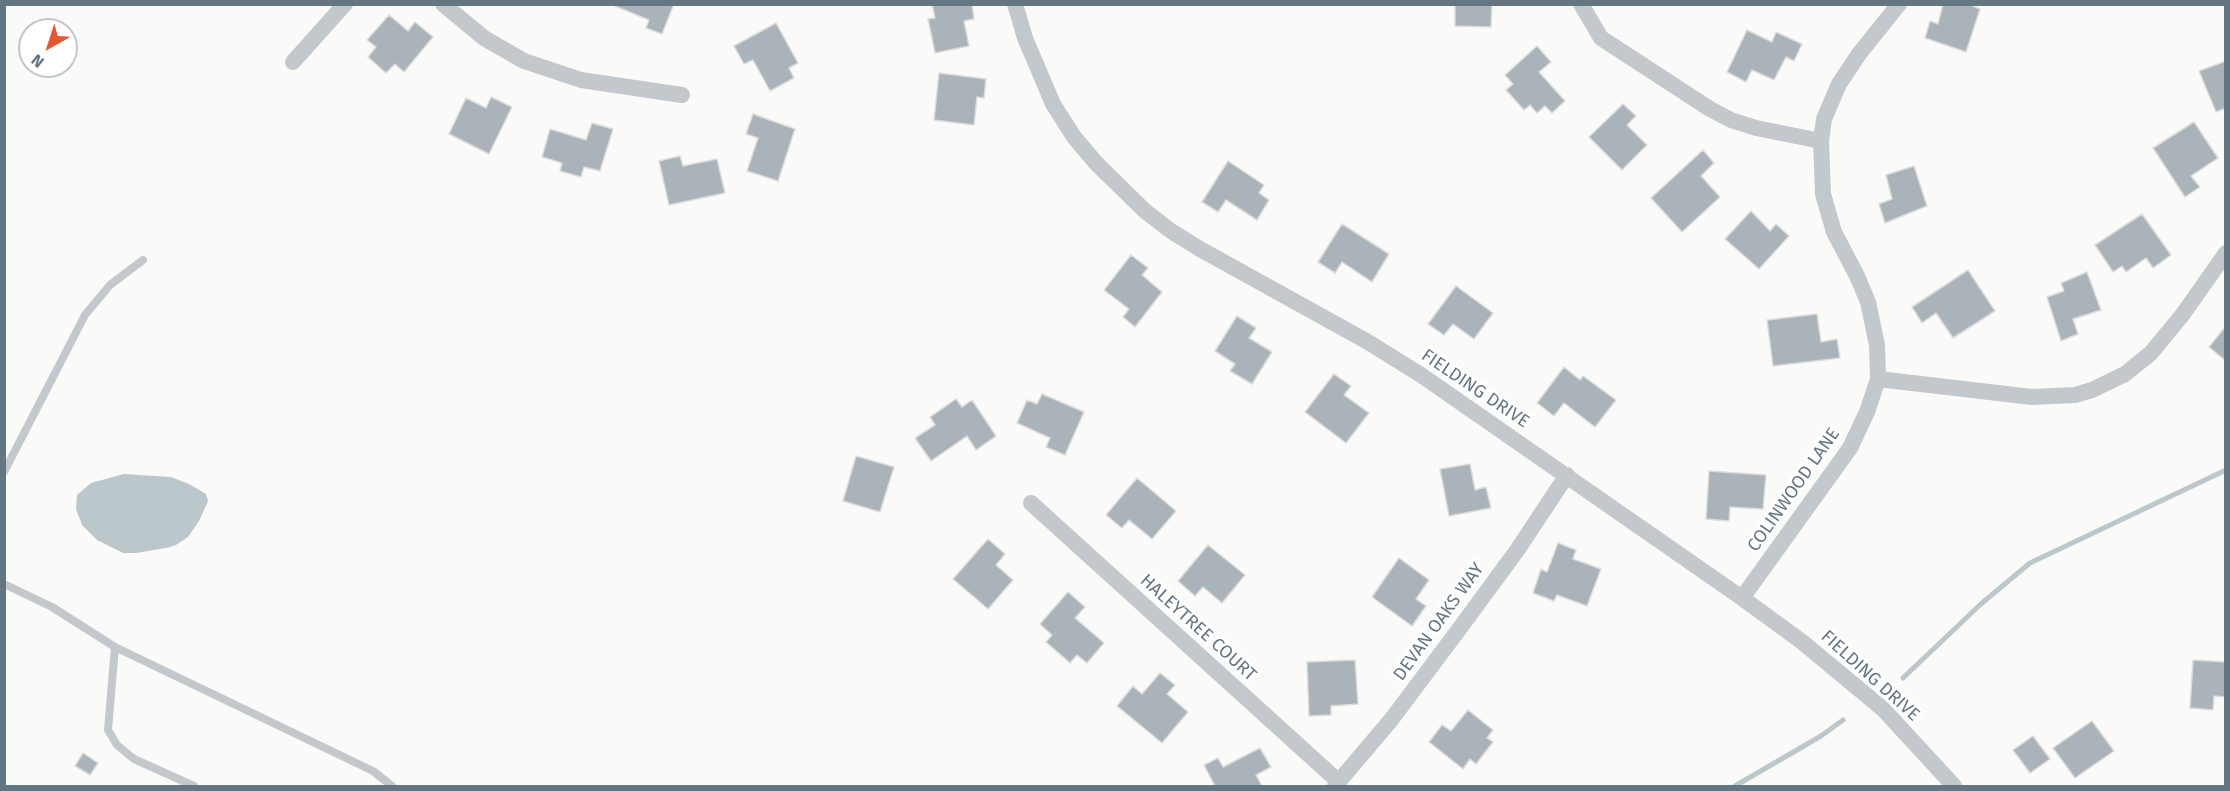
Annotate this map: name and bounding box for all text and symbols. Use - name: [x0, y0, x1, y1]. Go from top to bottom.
- north arrow: [18, 18, 78, 78]
- text: N: [28, 50, 48, 72]
- street label: FIELDING DRIVE: [1417, 345, 1533, 433]
- street label: COLINWOOD LANE: [1743, 424, 1845, 556]
- street label: DEVAN OAKS WAY: [1389, 559, 1489, 685]
- street label: HALEYTREE COURT: [1135, 570, 1261, 686]
- street label: FIELDING DRIVE: [1816, 626, 1924, 726]

